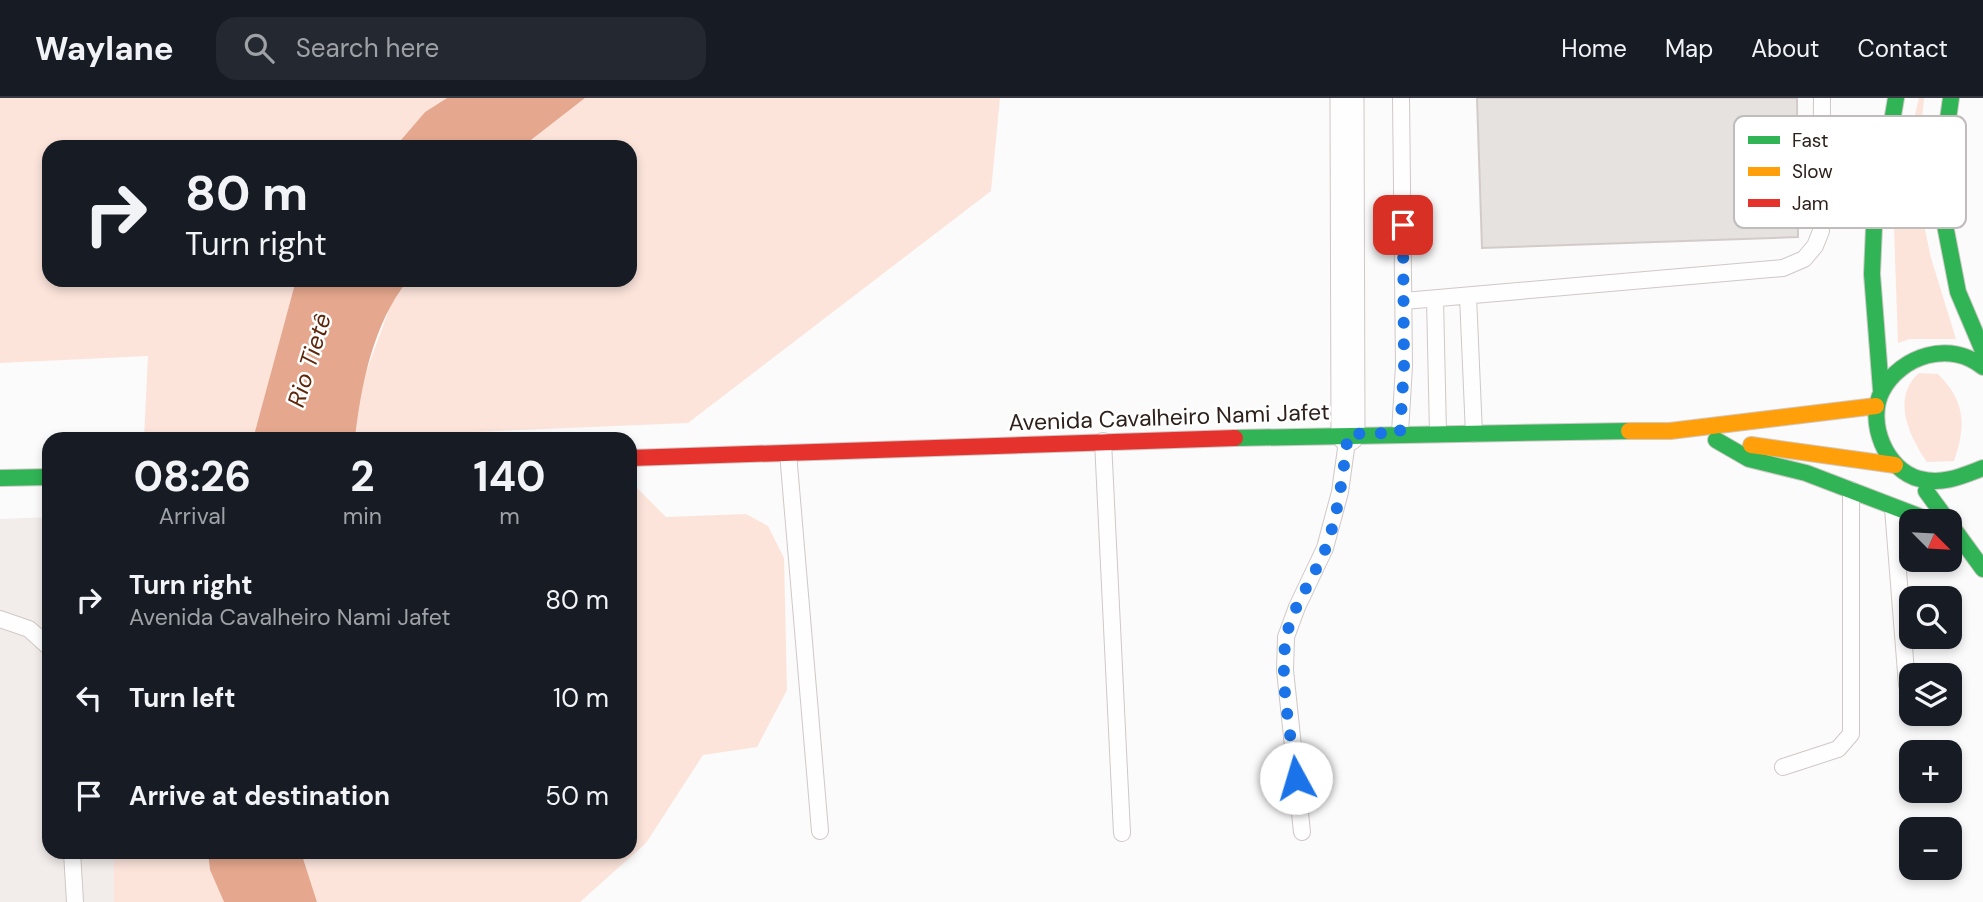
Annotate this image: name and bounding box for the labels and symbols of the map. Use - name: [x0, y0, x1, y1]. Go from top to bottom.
- legend: [1734, 116, 1966, 228]
- text: Fast: [1792, 128, 1828, 153]
- text: Slow: [1792, 159, 1833, 184]
- text: Jam: [1792, 191, 1829, 216]
- pin: [1373, 195, 1433, 255]
- water label: Rio Tietê: [280, 309, 338, 411]
- street label: Avenida Cavalheiro Nami Jafet: [1008, 396, 1330, 438]
- north arrow: [1899, 509, 1962, 572]
- position arrow: [1259, 741, 1333, 815]

